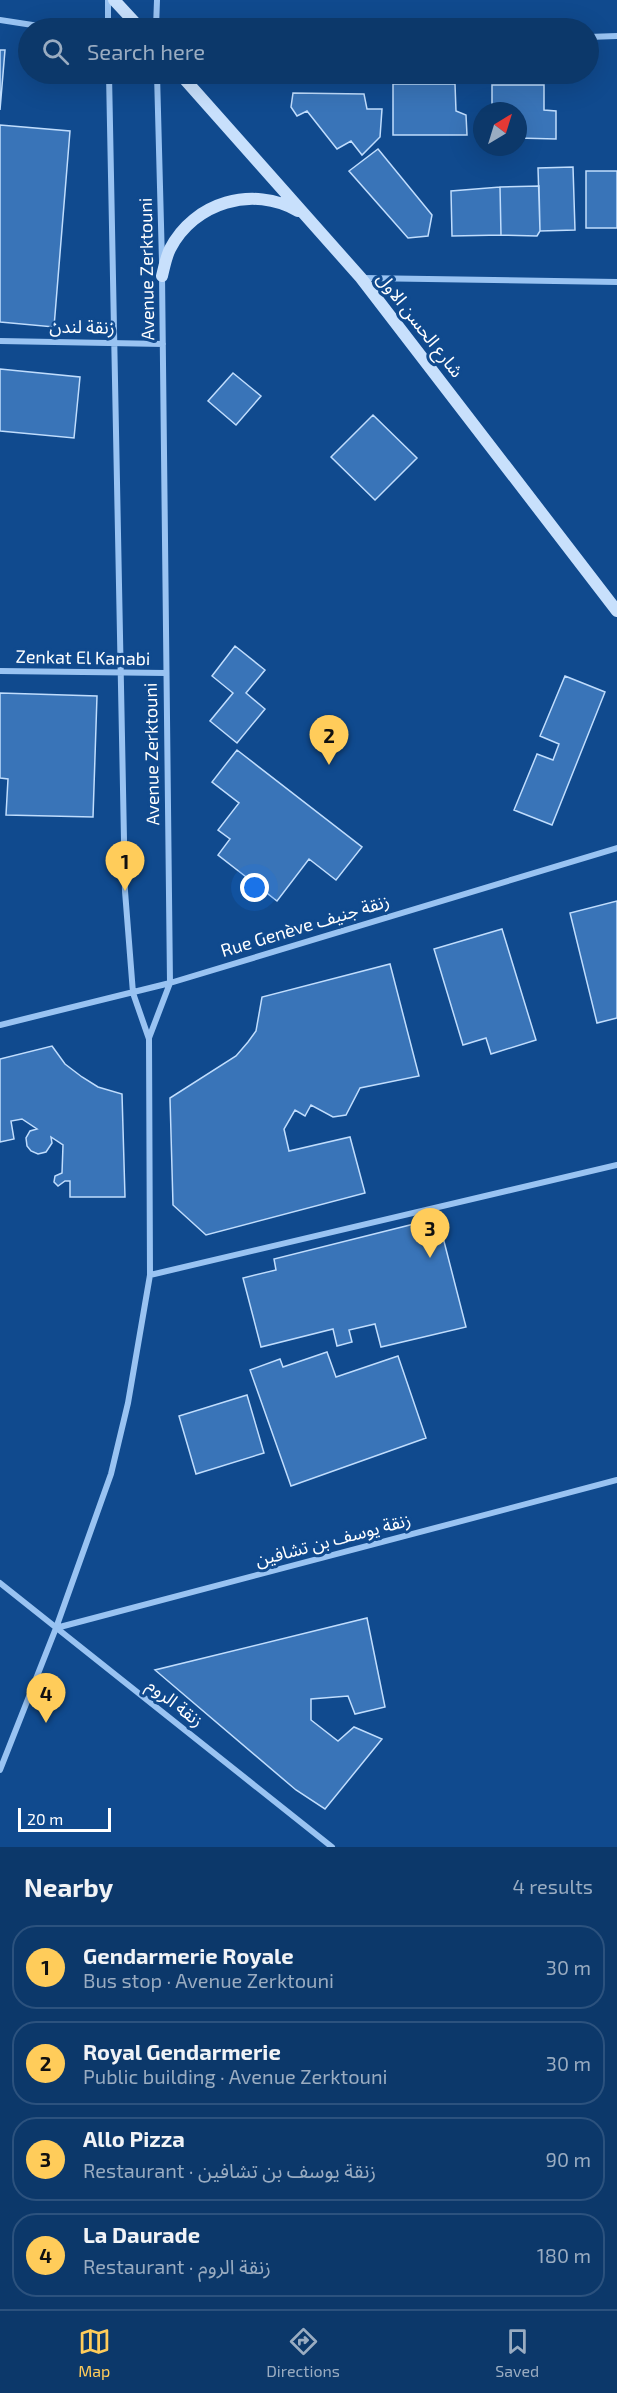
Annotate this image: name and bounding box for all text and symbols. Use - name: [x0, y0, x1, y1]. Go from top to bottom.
- search box: [18, 18, 599, 84]
- icon: search: [39, 35, 72, 68]
- text: Search here: [87, 38, 205, 64]
- north arrow: [473, 102, 527, 156]
- street label: Avenue Zerktouni: [134, 197, 158, 341]
- street label: شارع الحسن الاول: [370, 267, 469, 384]
- street label: زنقة لندن: [49, 314, 115, 339]
- street label: Zenkat El Kanabi: [15, 645, 151, 669]
- street label: Avenue Zerktouni: [139, 682, 163, 826]
- pin: 2: [310, 716, 348, 765]
- pin: 1: [106, 842, 144, 891]
- your location: [240, 873, 269, 902]
- street label: Rue Genève زنقة جنيف: [218, 889, 392, 962]
- pin: 3: [410, 1208, 450, 1258]
- street label: زنقة يوسف بن تشافين: [253, 1508, 413, 1571]
- street label: زنقة الروم: [141, 1673, 208, 1734]
- pin: 4: [26, 1674, 66, 1723]
- scale bar: [18, 1805, 111, 1832]
- text: 20 m: [27, 1809, 63, 1828]
- text: Nearby: [24, 1871, 113, 1902]
- text: 4 results: [513, 1874, 593, 1898]
- text: Gendarmerie Royale: [83, 1942, 294, 1968]
- text: 1: [41, 1955, 50, 1979]
- text: 30 m: [546, 1955, 591, 1979]
- text: Bus stop · Avenue Zerktouni: [83, 1968, 334, 1992]
- text: Royal Gendarmerie: [83, 2038, 281, 2064]
- text: 2: [40, 2051, 51, 2075]
- text: 30 m: [546, 2051, 591, 2075]
- text: Public building · Avenue Zerktouni: [83, 2064, 388, 2088]
- text: Allo Pizza: [83, 2125, 185, 2151]
- text: 3: [40, 2147, 51, 2171]
- text: 90 m: [546, 2147, 591, 2171]
- text: Restaurant · زنقة يوسف بن تشافين: [83, 2158, 376, 2182]
- text: La Daurade: [83, 2221, 200, 2247]
- text: 4: [39, 2243, 52, 2267]
- text: 180 m: [537, 2243, 591, 2267]
- text: Restaurant · زنقة الروم: [83, 2254, 271, 2278]
- tab: Map: [78, 2325, 111, 2380]
- tab: Directions: [266, 2325, 340, 2380]
- tab: Saved: [495, 2325, 539, 2380]

